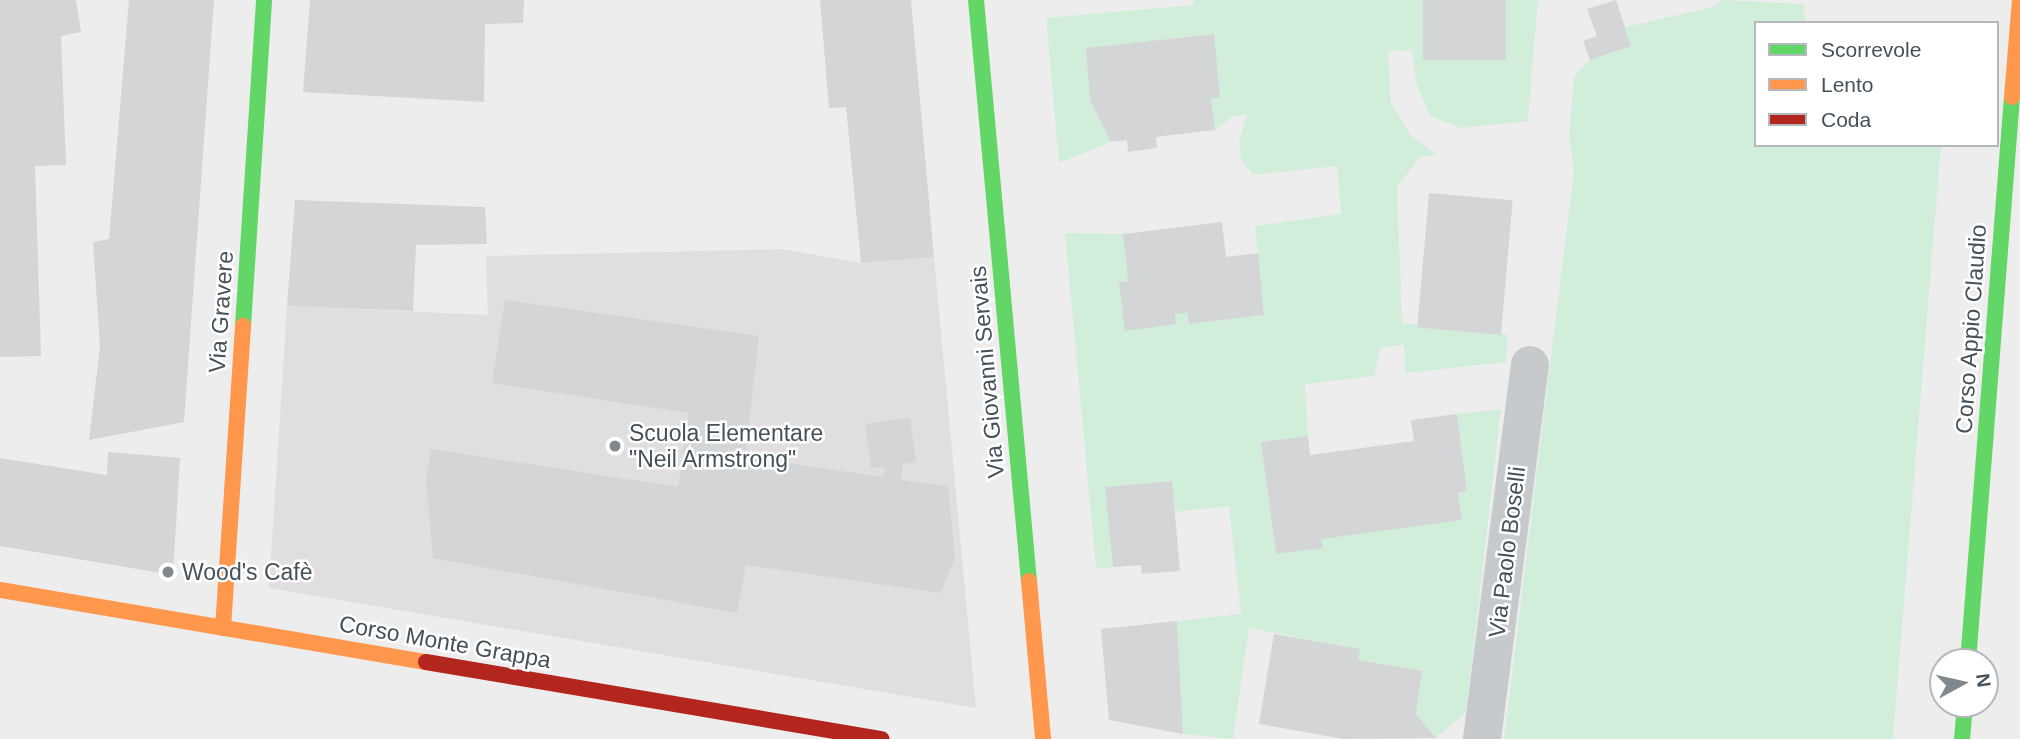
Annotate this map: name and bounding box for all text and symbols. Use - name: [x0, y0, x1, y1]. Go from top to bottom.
- legend: [1754, 21, 1999, 147]
- text: Scorrevole: [1821, 38, 1921, 61]
- text: Lento: [1821, 73, 1874, 96]
- text: Coda: [1821, 108, 1871, 131]
- street label: Corso Appio Claudio: [1950, 223, 1992, 435]
- street label: Via Gravere: [203, 250, 239, 374]
- street label: Via Giovanni Servais: [964, 265, 1010, 479]
- place label: Scuola Elementare "Neil Armstrong": [629, 419, 823, 473]
- marker: Scuola Elementare "Neil Armstrong": [607, 438, 623, 454]
- street label: Via Paolo Boselli: [1483, 465, 1531, 639]
- place label: Wood's Cafè: [182, 558, 313, 586]
- marker: Wood's Cafè: [160, 564, 176, 580]
- street label: Corso Monte Grappa: [337, 610, 553, 674]
- north arrow: [1929, 648, 1999, 718]
- text: N: [1972, 672, 1995, 689]

